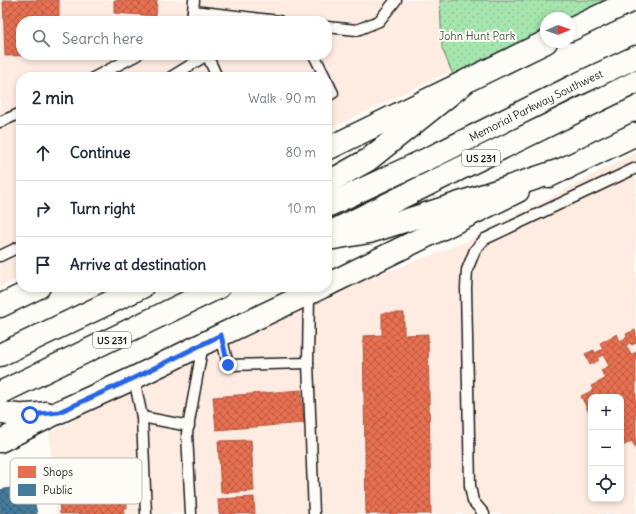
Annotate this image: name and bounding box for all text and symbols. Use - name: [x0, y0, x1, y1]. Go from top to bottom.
- north arrow: [540, 12, 576, 48]
- search box: [16, 16, 332, 60]
- icon: search: [30, 27, 52, 49]
- text: Search here: [62, 29, 143, 48]
- park label: John Hunt Park: [439, 29, 516, 43]
- street label: Memorial Parkway Southwest: [467, 66, 605, 144]
- text: 2 min: [32, 87, 74, 109]
- text: Walk · 90 m: [248, 90, 316, 107]
- icon: ahead: [32, 142, 54, 164]
- text: Continue: [70, 143, 131, 162]
- text: 80 m: [285, 144, 316, 161]
- road number: US 231: [462, 150, 500, 166]
- icon: right: [32, 198, 54, 220]
- text: Turn right: [70, 199, 135, 218]
- text: 10 m: [288, 200, 316, 217]
- icon: arrive: [32, 254, 54, 276]
- text: Arrive at destination: [70, 255, 206, 274]
- road number: US 231: [93, 332, 131, 348]
- route end: [219, 356, 237, 374]
- map controls: [588, 394, 624, 502]
- button: +: [588, 394, 624, 430]
- route start: [21, 406, 39, 424]
- button: −: [588, 430, 624, 466]
- legend: [10, 458, 142, 504]
- text: Shops: [43, 465, 73, 479]
- button: locate: [588, 466, 624, 502]
- text: Public: [43, 483, 73, 497]

